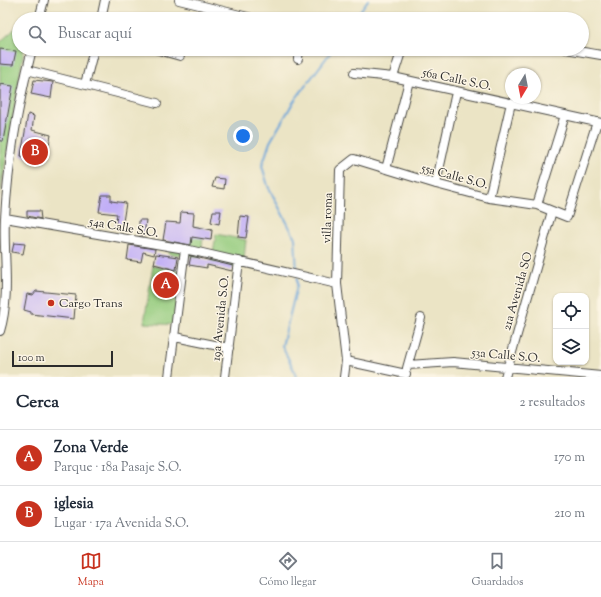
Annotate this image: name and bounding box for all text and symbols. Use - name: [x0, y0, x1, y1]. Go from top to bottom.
- search box: [12, 12, 589, 56]
- icon: search: [26, 23, 48, 45]
- text: Buscar aquí: [58, 24, 132, 45]
- street label: 56a Calle S.O.: [420, 64, 493, 96]
- north arrow: [505, 68, 541, 104]
- your location: [233, 126, 253, 146]
- pin: B: [22, 137, 48, 167]
- street label: 55a Calle S.O.: [418, 159, 490, 195]
- street label: villa roma: [318, 192, 338, 244]
- street label: 54a Calle S.O.: [87, 213, 160, 243]
- street label: 21a Avenida SO: [498, 250, 538, 333]
- pin: A: [153, 270, 179, 300]
- street label: 19a Avenida S.O.: [208, 274, 234, 362]
- map controls: [553, 293, 589, 365]
- button: locate: [553, 293, 589, 329]
- place label: Cargo Trans: [59, 295, 123, 313]
- marker: Cargo Trans: [46, 298, 56, 308]
- button: layers: [553, 329, 589, 365]
- street label: 53a Calle S.O.: [470, 344, 541, 368]
- scale bar: [12, 349, 113, 368]
- text: 100 m: [18, 350, 45, 366]
- text: Cerca: [16, 391, 59, 415]
- text: 2 resultados: [519, 394, 585, 412]
- text: Zona Verde: [54, 438, 128, 459]
- text: A: [24, 449, 34, 467]
- text: 170 m: [554, 449, 585, 467]
- text: Parque · 18a Pasaje S.O.: [54, 459, 182, 477]
- text: iglesia: [54, 494, 94, 515]
- text: B: [25, 505, 33, 523]
- text: 210 m: [554, 505, 585, 523]
- text: Lugar · 17a Avenida S.O.: [54, 515, 189, 533]
- tab: Mapa: [78, 550, 104, 590]
- tab: Cómo llegar: [259, 550, 316, 590]
- tab: Guardados: [471, 550, 523, 590]

